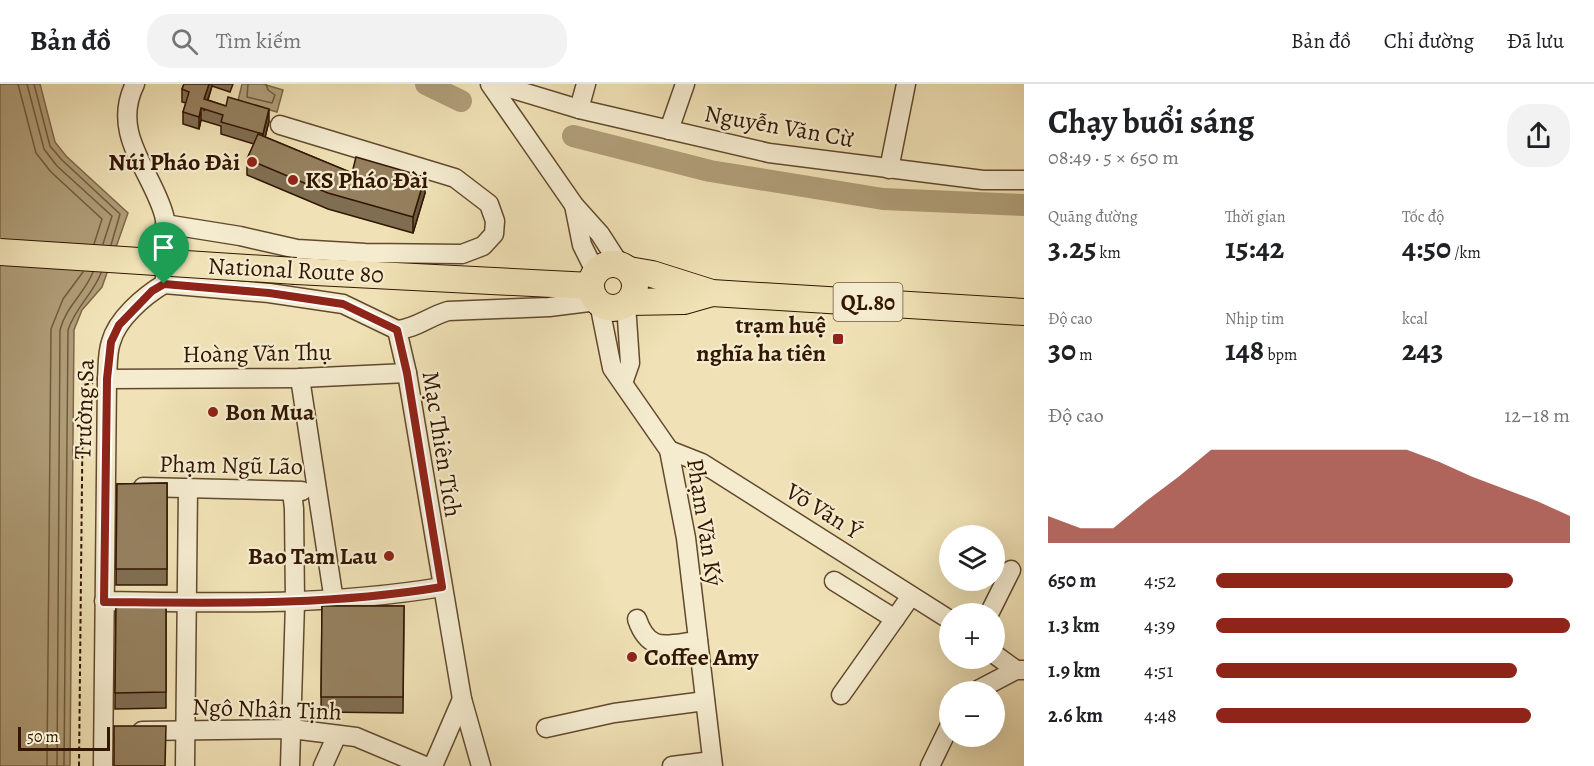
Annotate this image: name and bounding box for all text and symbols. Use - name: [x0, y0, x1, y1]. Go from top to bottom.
- search box: [147, 14, 567, 68]
- text: Bản đồ: [30, 22, 111, 60]
- icon: search: [168, 25, 201, 58]
- text: Tìm kiếm: [216, 26, 301, 56]
- text: Bản đồ: [1291, 27, 1351, 55]
- text: Chỉ đường: [1384, 27, 1474, 55]
- text: Đã lưu: [1507, 27, 1564, 55]
- street label: Nguyễn Văn Cừ: [702, 97, 857, 155]
- text: Chạy buổi sáng: [1048, 99, 1254, 144]
- button: share: [1507, 104, 1570, 167]
- text: 08:49 · 5 × 650 m: [1048, 144, 1179, 171]
- place label: Núi Pháo Đài: [108, 146, 240, 178]
- marker: Núi Pháo Đài: [245, 155, 259, 169]
- place label: KS Pháo Đài: [305, 164, 428, 196]
- marker: KS Pháo Đài: [286, 173, 300, 187]
- text: Quãng đường: [1048, 206, 1138, 228]
- text: Thời gian: [1225, 206, 1286, 228]
- text: Tốc độ: [1402, 206, 1444, 228]
- pin: [138, 222, 189, 284]
- text: 3.25: [1048, 228, 1096, 268]
- text: 15:42: [1225, 228, 1284, 268]
- text: 4:50: [1402, 228, 1451, 268]
- icon: arrive: [147, 231, 180, 264]
- text: km: [1096, 242, 1121, 264]
- text: /km: [1451, 242, 1481, 264]
- street label: National Route 80: [207, 249, 385, 291]
- road number: QL.80: [834, 283, 902, 321]
- text: Độ cao: [1048, 308, 1093, 330]
- text: Nhịp tim: [1225, 308, 1284, 330]
- text: kcal: [1402, 308, 1428, 330]
- place label: trạm huệ nghĩa ha tiên: [696, 309, 827, 369]
- text: 30: [1048, 330, 1076, 370]
- text: 148: [1225, 330, 1264, 370]
- text: 243: [1402, 330, 1444, 370]
- marker: trạm huệ nghĩa ha tiên: [831, 332, 845, 346]
- street label: Hoàng Văn Thụ: [182, 336, 332, 370]
- text: m: [1076, 344, 1092, 366]
- text: bpm: [1264, 344, 1297, 366]
- street label: Trường Sa: [66, 357, 102, 460]
- street label: Mạc Thiên Tích: [415, 369, 469, 520]
- place label: Bon Mua: [225, 396, 315, 428]
- text: Độ cao: [1048, 402, 1104, 429]
- text: 12–18 m: [1504, 402, 1570, 429]
- marker: Bon Mua: [206, 405, 220, 419]
- street label: Phạm Ngũ Lão: [159, 448, 303, 482]
- street label: Phạm Văn Ký: [679, 456, 731, 588]
- street label: Võ Văn Ý: [779, 475, 869, 547]
- map controls: [939, 525, 1005, 747]
- button: layers: [939, 525, 1005, 591]
- place label: Bao Tam Lau: [248, 540, 378, 572]
- marker: Bao Tam Lau: [382, 549, 396, 563]
- text: 650 m: [1048, 567, 1096, 594]
- text: 4:52: [1144, 567, 1176, 594]
- button: +: [939, 603, 1005, 669]
- text: 1.3 km: [1048, 612, 1100, 639]
- text: 4:39: [1144, 612, 1175, 639]
- place label: Coffee Amy: [644, 641, 759, 673]
- marker: Coffee Amy: [625, 650, 639, 664]
- text: 1.9 km: [1048, 657, 1101, 684]
- text: 4:51: [1144, 657, 1173, 684]
- button: −: [939, 681, 1005, 747]
- street label: Ngô Nhân Tịnh: [192, 690, 343, 728]
- text: 2.6 km: [1048, 702, 1103, 729]
- text: 4:48: [1144, 702, 1177, 729]
- scale bar: [18, 724, 110, 752]
- text: 50 m: [27, 726, 59, 748]

